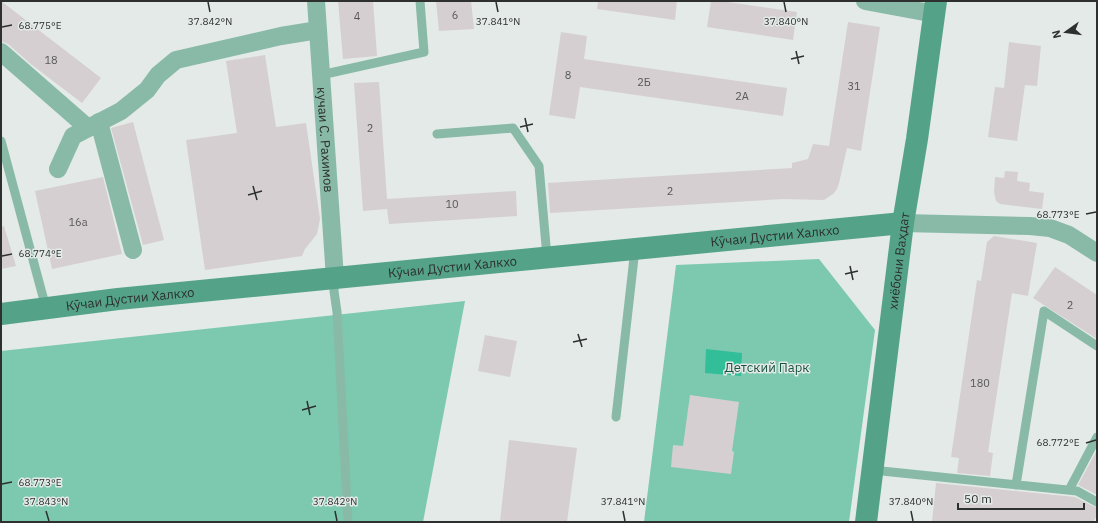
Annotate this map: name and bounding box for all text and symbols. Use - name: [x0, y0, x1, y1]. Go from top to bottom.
- house number: 6: [452, 8, 458, 22]
- house number: 4: [354, 9, 361, 23]
- north arrow: [1046, 12, 1086, 52]
- text: 37.842°N: [188, 15, 232, 28]
- text: 37.841°N: [476, 15, 520, 28]
- text: 37.840°N: [764, 15, 808, 28]
- text: 68.775°E: [18, 19, 62, 32]
- text: N: [1049, 29, 1064, 40]
- house number: 18: [44, 53, 58, 67]
- house number: 8: [565, 68, 571, 82]
- house number: 2Б: [637, 75, 651, 89]
- house number: 31: [847, 79, 861, 93]
- street label: кучаи С. Рахимов: [313, 86, 338, 193]
- house number: 2A: [735, 89, 749, 103]
- house number: 2: [367, 121, 373, 135]
- house number: 2: [667, 184, 673, 198]
- house number: 10: [445, 197, 459, 211]
- text: 68.773°E: [1036, 208, 1080, 221]
- street label: хиёбони Ваҳдат: [884, 211, 913, 311]
- house number: 16а: [68, 215, 88, 229]
- street label: Кӯчаи Дустии Халкхо: [710, 221, 840, 250]
- text: 68.774°E: [18, 247, 62, 260]
- street label: Кӯчаи Дустии Халкхо: [387, 252, 518, 281]
- street label: Кӯчаи Дустии Халкхо: [65, 283, 195, 314]
- house number: 2: [1067, 298, 1073, 312]
- park label: Детский Парк: [725, 359, 810, 376]
- house number: 180: [970, 376, 990, 390]
- text: 68.772°E: [1036, 436, 1080, 449]
- text: 68.773°E: [18, 476, 62, 489]
- scale bar: [958, 485, 1084, 511]
- text: 50 m: [964, 491, 992, 506]
- text: 37.843°N: [24, 495, 68, 508]
- text: 37.842°N: [313, 495, 357, 508]
- text: 37.841°N: [601, 495, 645, 508]
- text: 37.840°N: [889, 495, 933, 508]

